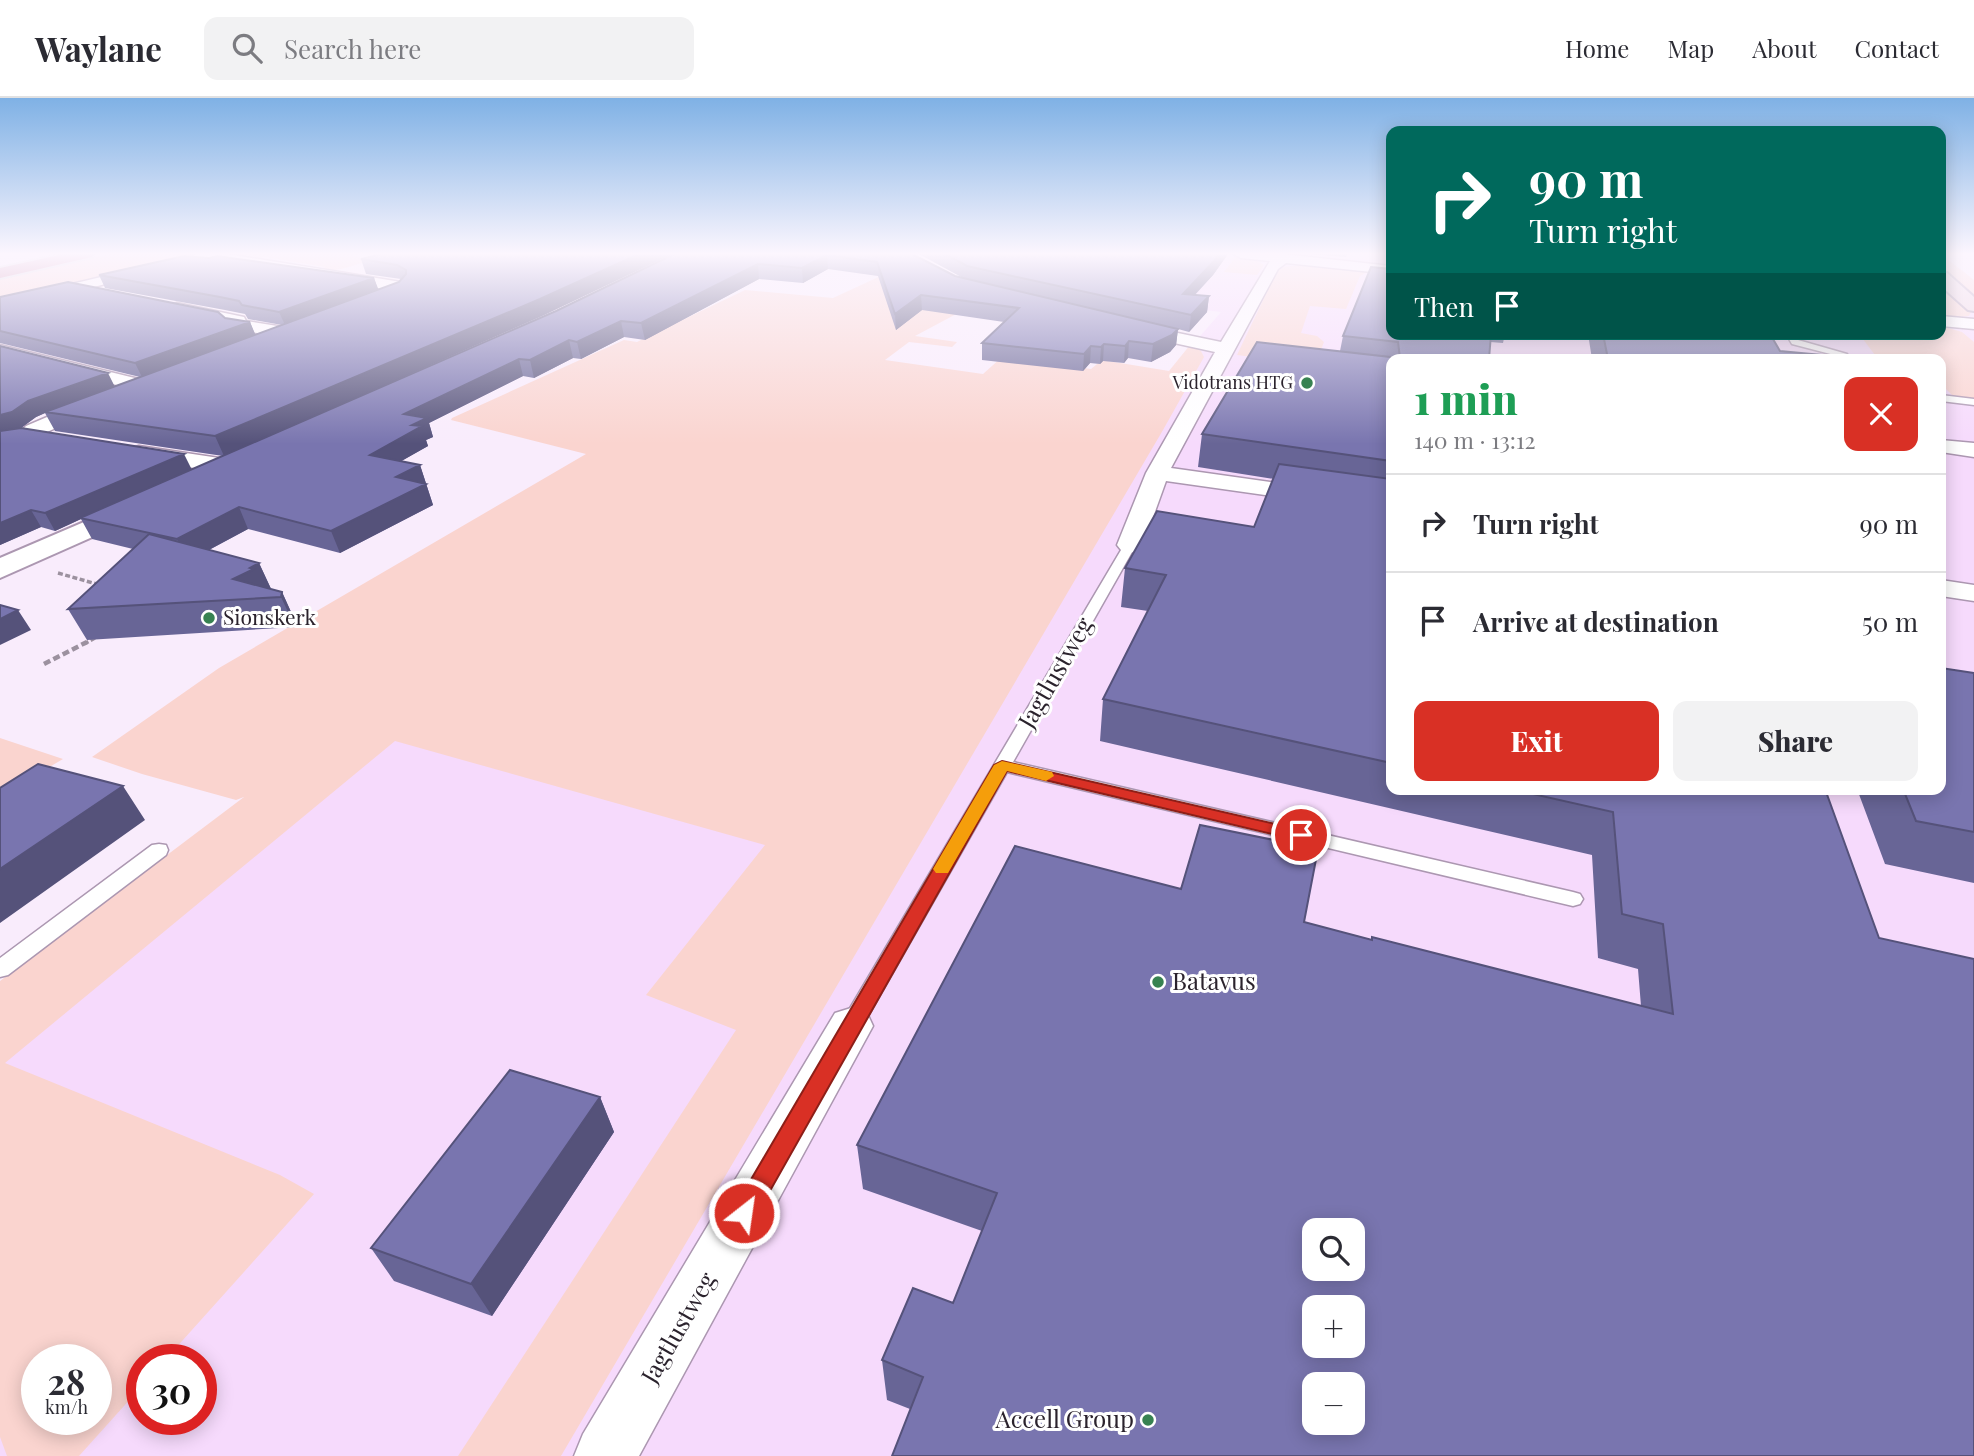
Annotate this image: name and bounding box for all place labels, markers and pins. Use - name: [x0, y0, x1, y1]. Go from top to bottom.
- place label: Vidotrans HTG: [1171, 370, 1293, 394]
- marker: Vidotrans HTG: [1299, 375, 1315, 391]
- place label: Sionskerk: [223, 602, 316, 630]
- marker: Sionskerk: [201, 610, 217, 626]
- pin: [1271, 805, 1331, 865]
- place label: Batavus: [1172, 964, 1256, 996]
- marker: Batavus: [1150, 974, 1166, 990]
- place label: Accell Group: [995, 1402, 1134, 1434]
- marker: Accell Group: [1140, 1412, 1156, 1428]

